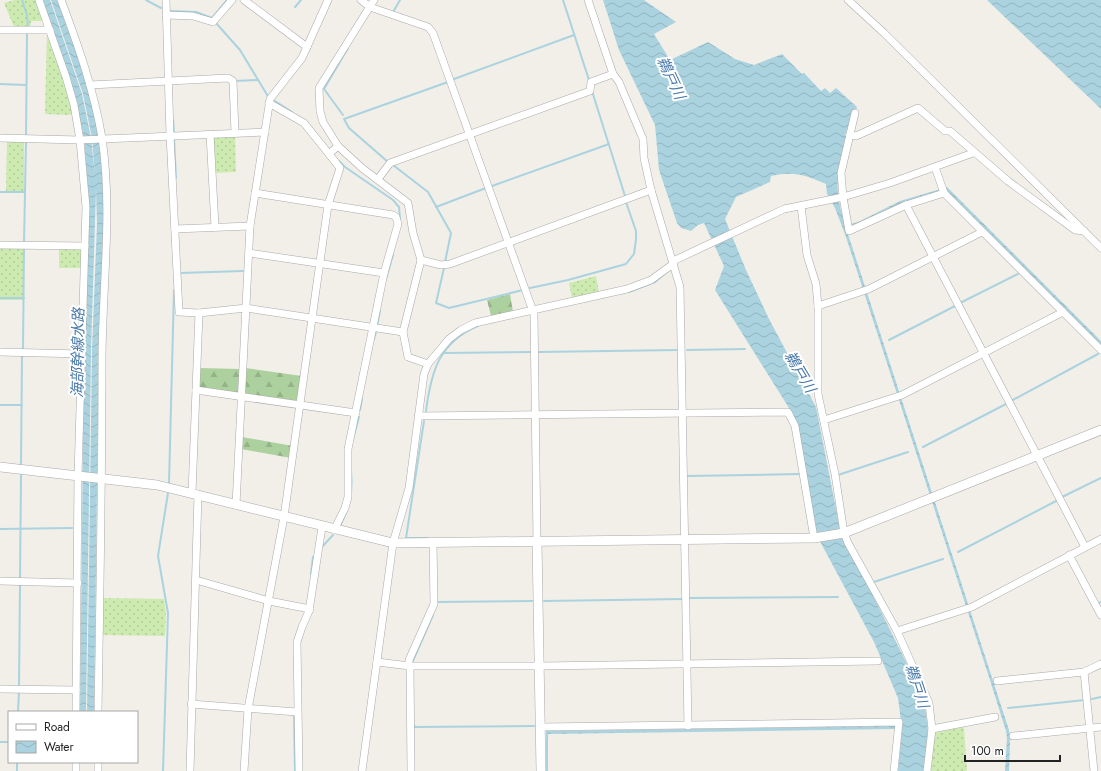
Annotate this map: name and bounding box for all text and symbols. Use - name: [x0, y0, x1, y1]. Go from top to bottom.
- water label: 鵜戸川: [652, 53, 691, 105]
- water label: 海部幹線水路: [66, 306, 90, 398]
- water label: 鵜戸川: [779, 347, 822, 399]
- water label: 鵜戸川: [900, 661, 935, 713]
- legend: [8, 711, 138, 763]
- text: Road: [44, 718, 70, 736]
- scale bar: [965, 737, 1060, 763]
- text: Water: [44, 738, 75, 756]
- text: 100 m: [971, 742, 1004, 760]

